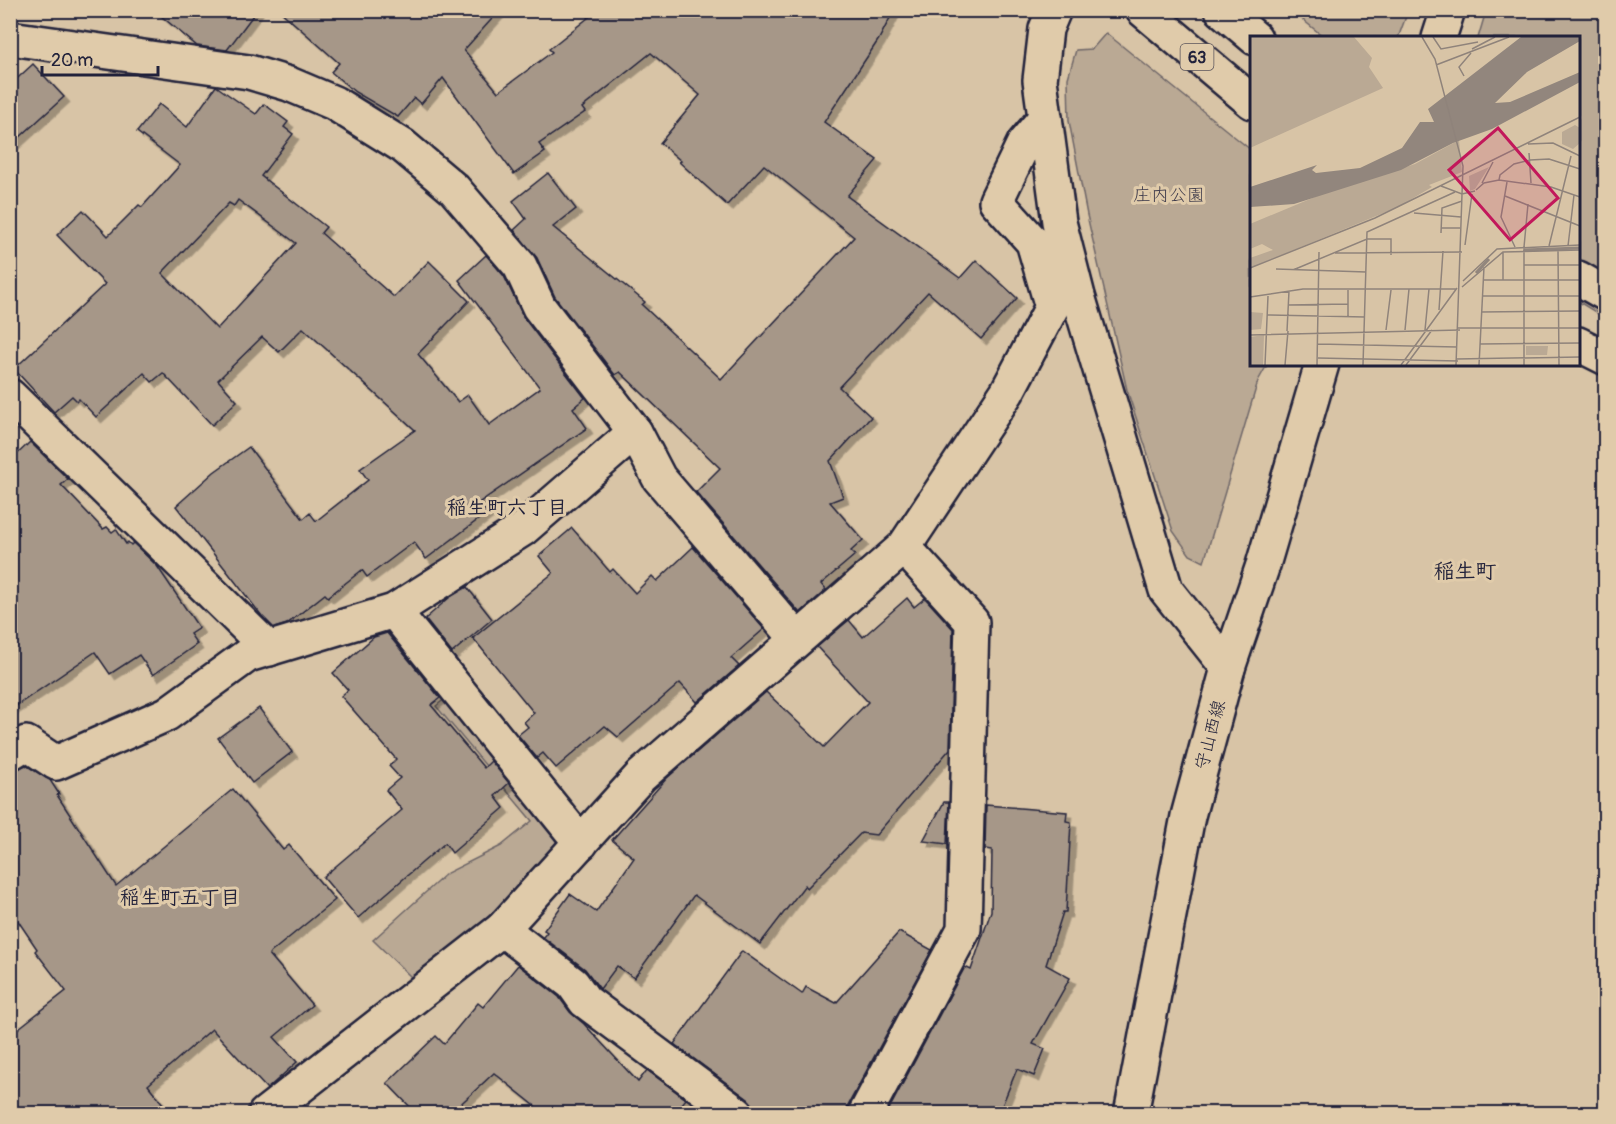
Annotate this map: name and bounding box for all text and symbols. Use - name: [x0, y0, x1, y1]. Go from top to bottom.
- inset map: [1250, 36, 1580, 366]
- scale bar: [42, 39, 158, 77]
- road number: 63: [1180, 44, 1214, 70]
- text: 20 m: [51, 49, 93, 72]
- park label: 庄内公園: [1133, 184, 1205, 207]
- district label: 稲生町六丁目: [447, 495, 567, 520]
- district label: 稲生町: [1434, 558, 1497, 585]
- street label: 守山西線: [1190, 697, 1231, 773]
- district label: 稲生町五丁目: [120, 885, 240, 910]

